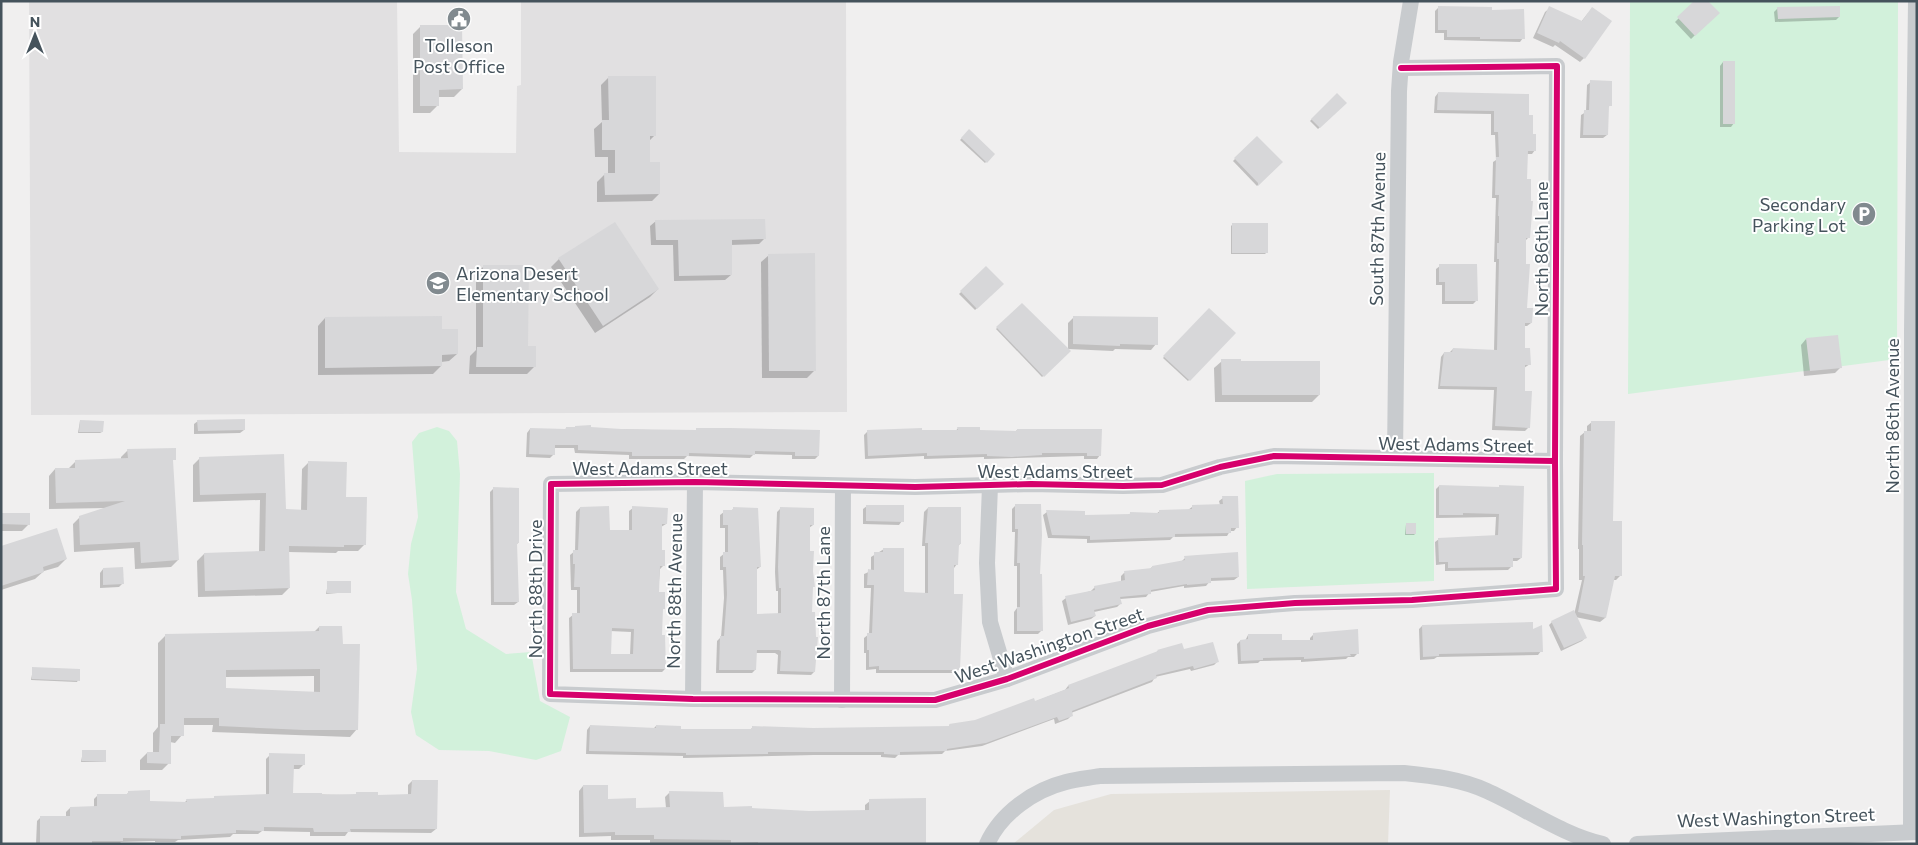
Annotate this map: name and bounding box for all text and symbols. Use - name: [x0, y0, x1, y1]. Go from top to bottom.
- public building icon: Tolleson Post Office: [446, 6, 472, 32]
- north arrow: [10, 10, 60, 60]
- text: N: [30, 13, 40, 30]
- place label: Tolleson Post Office: [413, 34, 505, 77]
- street label: South 87th Avenue: [1365, 152, 1389, 306]
- street label: North 86th Lane: [1530, 181, 1552, 317]
- place label: Secondary Parking Lot: [1752, 193, 1846, 236]
- parking icon: Secondary Parking Lot: [1851, 201, 1877, 227]
- place label: Arizona Desert Elementary School: [456, 262, 609, 305]
- school or university icon: Arizona Desert Elementary School: [425, 270, 451, 296]
- street label: North 86th Avenue: [1881, 338, 1903, 494]
- street label: West Adams Street: [1378, 432, 1534, 456]
- street label: West Adams Street: [572, 457, 728, 479]
- street label: West Adams Street: [977, 460, 1133, 482]
- street label: North 88th Avenue: [662, 513, 686, 669]
- street label: North 88th Drive: [524, 519, 546, 659]
- street label: North 87th Lane: [812, 526, 834, 660]
- street label: West Washington Street: [952, 602, 1146, 688]
- street label: West Washington Street: [1677, 803, 1875, 831]

